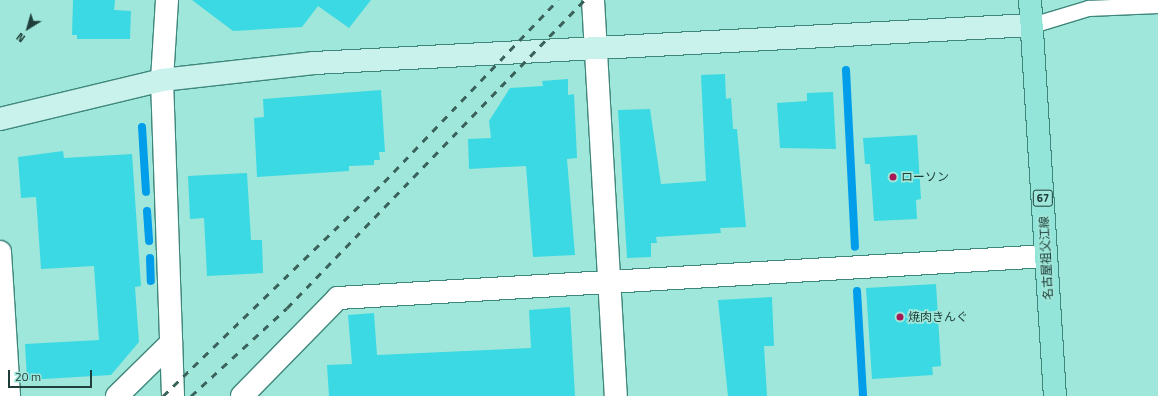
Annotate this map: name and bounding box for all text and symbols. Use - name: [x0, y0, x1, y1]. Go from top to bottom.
- north arrow: [8, 8, 48, 48]
- text: N: [13, 29, 29, 46]
- place label: ローソン: [901, 170, 949, 184]
- marker: ローソン: [888, 172, 898, 182]
- road number: 67: [1032, 189, 1054, 207]
- street label: 名古屋祖父江線: [1037, 216, 1055, 300]
- place label: 焼肉きんぐ: [908, 310, 968, 324]
- marker: 焼肉きんぐ: [895, 312, 905, 322]
- scale bar: [10, 362, 94, 388]
- text: 20 m: [15, 367, 41, 386]

